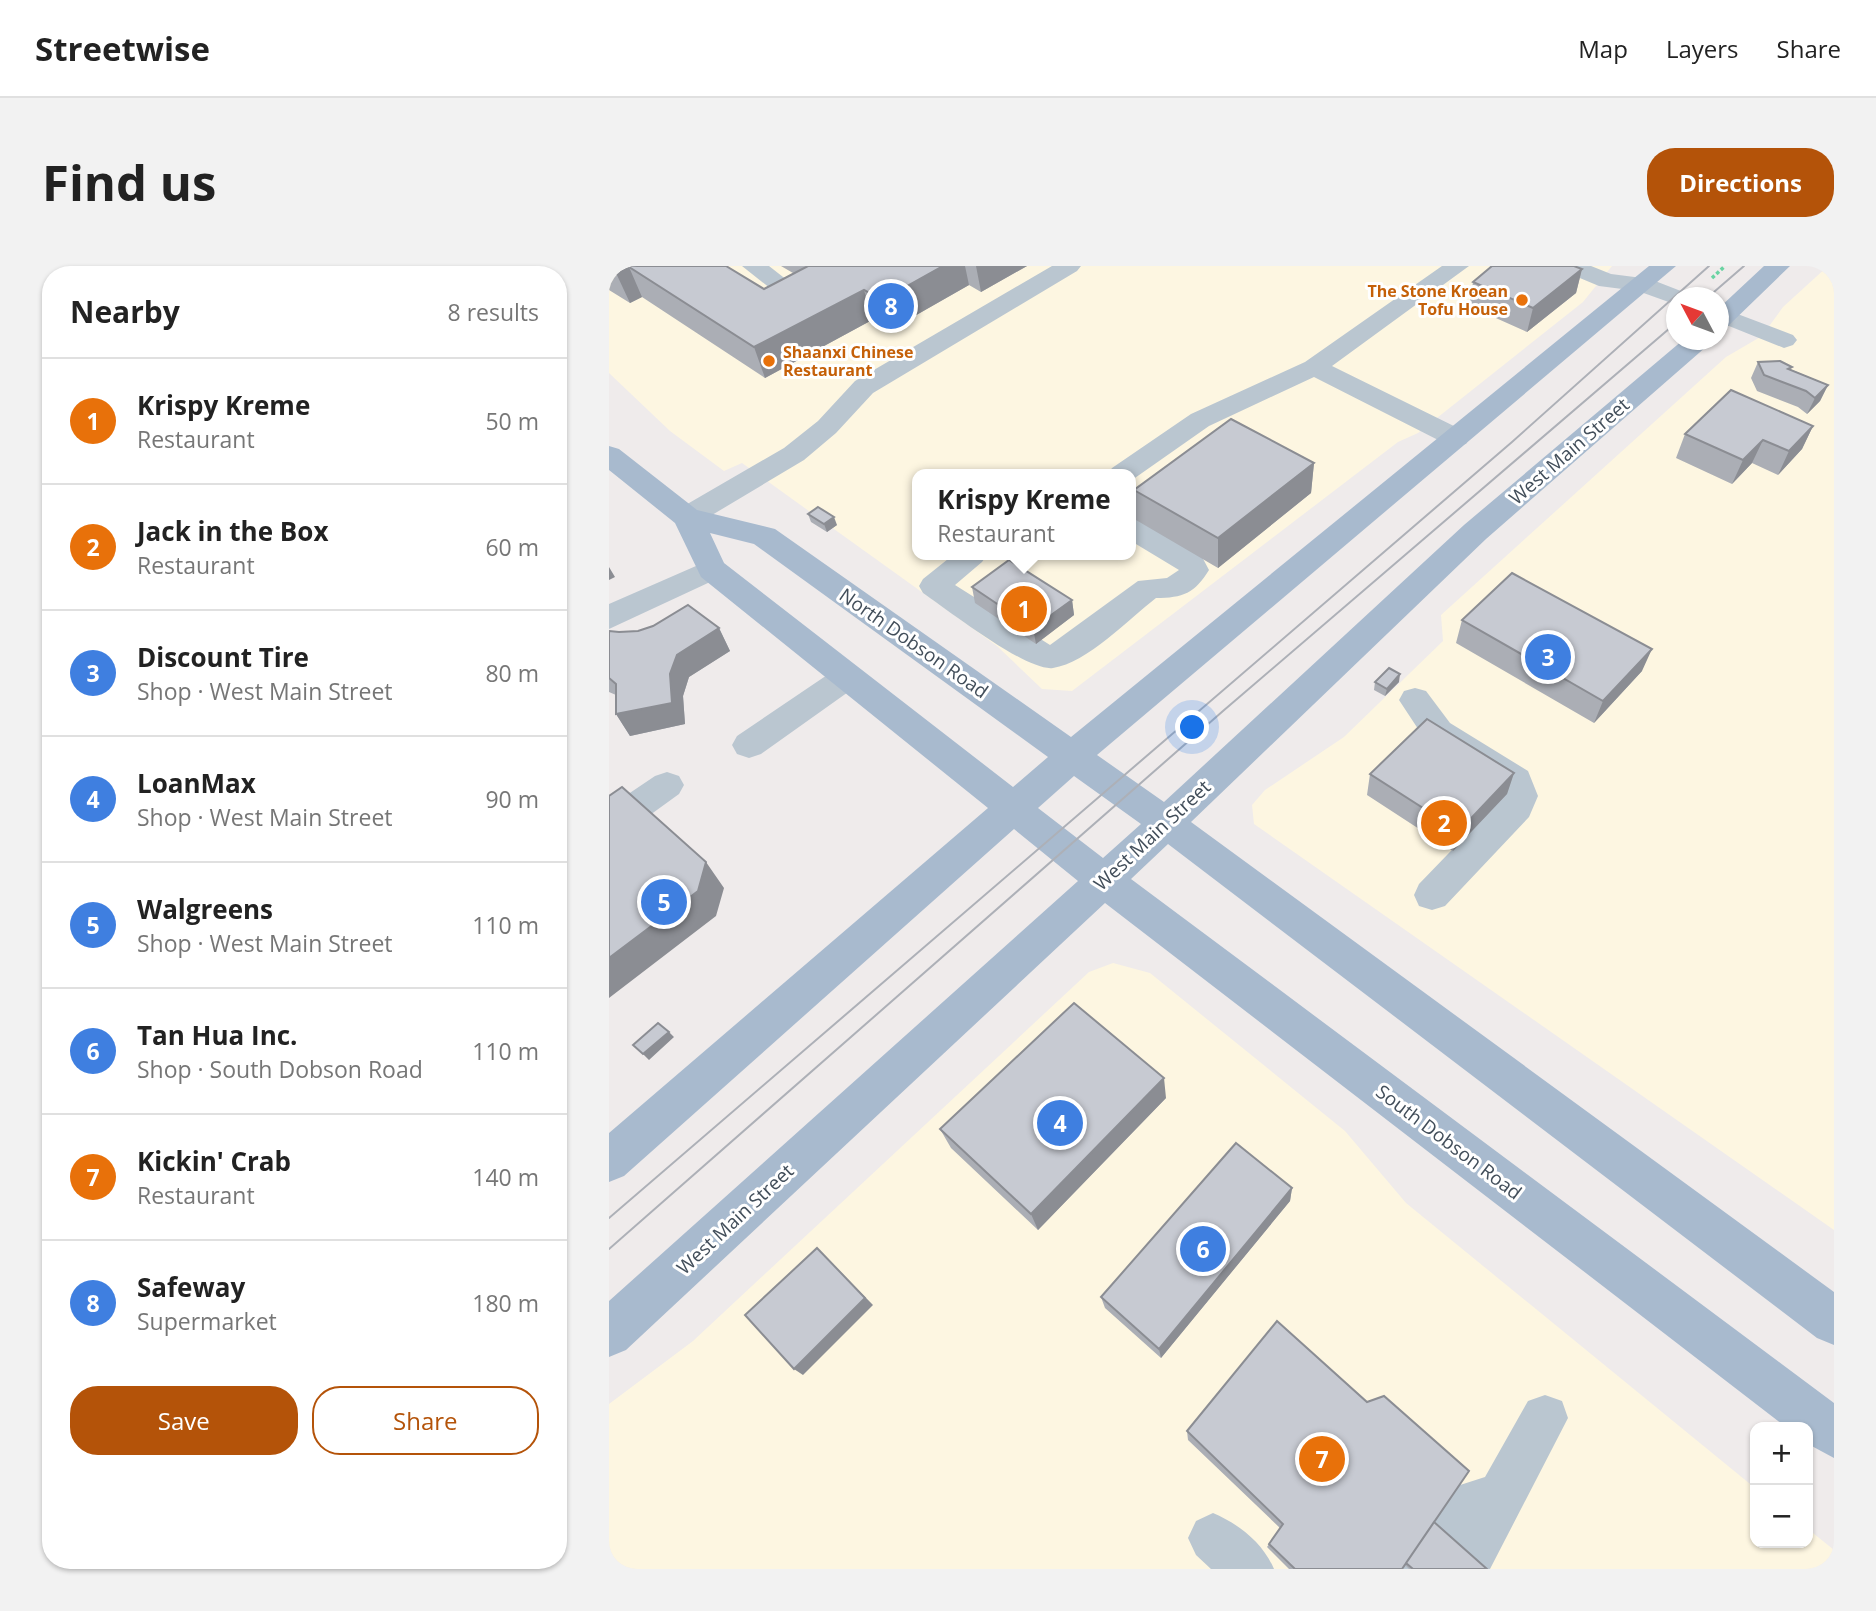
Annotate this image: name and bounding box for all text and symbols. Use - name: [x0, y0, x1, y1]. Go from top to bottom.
- text: Streetwise: [35, 26, 210, 71]
- text: Map: [1578, 32, 1628, 65]
- text: Layers: [1666, 32, 1739, 65]
- text: Share: [1777, 32, 1841, 65]
- button: Directions: [1647, 148, 1834, 217]
- text: Find us: [42, 149, 216, 215]
- pin: 8: [868, 280, 914, 332]
- place label: The Stone Kroean Tofu House: [1367, 280, 1508, 320]
- north arrow: [1666, 287, 1729, 350]
- text: Nearby: [70, 291, 180, 332]
- marker: The Stone Kroean Tofu House: [1514, 292, 1530, 308]
- text: 8 results: [448, 296, 539, 328]
- place label: Shaanxi Chinese Restaurant: [783, 341, 913, 381]
- marker: Shaanxi Chinese Restaurant: [761, 353, 777, 369]
- text: Krispy Kreme: [137, 387, 310, 423]
- street label: West Main Street: [1503, 391, 1635, 510]
- text: 1: [86, 405, 100, 437]
- text: 50 m: [485, 405, 539, 437]
- text: Restaurant: [137, 423, 255, 455]
- popup: [912, 469, 1136, 560]
- text: Krispy Kreme: [937, 481, 1111, 517]
- text: Jack in the Box: [137, 513, 328, 549]
- text: Restaurant: [937, 517, 1055, 549]
- text: 2: [86, 531, 100, 563]
- text: 60 m: [485, 531, 539, 563]
- text: Restaurant: [137, 549, 255, 581]
- street label: North Dobson Road: [834, 582, 994, 704]
- pin: 1: [1001, 583, 1047, 635]
- pin: 3: [1525, 631, 1571, 683]
- text: Discount Tire: [137, 639, 309, 675]
- text: 3: [86, 657, 100, 689]
- text: 80 m: [485, 657, 539, 689]
- text: Shop · West Main Street: [137, 675, 393, 707]
- your location: [1175, 710, 1209, 744]
- text: LoanMax: [137, 765, 256, 801]
- street label: West Main Street: [1088, 774, 1216, 896]
- text: 4: [86, 783, 100, 815]
- text: 90 m: [485, 783, 539, 815]
- pin: 2: [1421, 797, 1467, 849]
- text: Shop · West Main Street: [137, 801, 393, 833]
- pin: 5: [641, 876, 687, 928]
- text: Walgreens: [137, 891, 273, 927]
- text: 5: [86, 909, 100, 941]
- text: 110 m: [472, 909, 539, 941]
- text: Shop · West Main Street: [137, 927, 393, 959]
- text: Tan Hua Inc.: [137, 1017, 298, 1053]
- text: 6: [86, 1035, 100, 1067]
- text: 110 m: [472, 1035, 539, 1067]
- text: Shop · South Dobson Road: [137, 1053, 423, 1085]
- street label: South Dobson Road: [1371, 1079, 1527, 1205]
- pin: 4: [1037, 1097, 1083, 1149]
- text: Kickin' Crab: [137, 1143, 291, 1179]
- street label: West Main Street: [671, 1158, 799, 1280]
- text: 7: [86, 1161, 100, 1193]
- text: 140 m: [472, 1161, 539, 1193]
- text: Restaurant: [137, 1179, 255, 1211]
- pin: 6: [1180, 1223, 1226, 1275]
- text: Safeway: [137, 1269, 245, 1305]
- text: 8: [86, 1287, 100, 1319]
- text: 180 m: [472, 1287, 539, 1319]
- text: Supermarket: [137, 1305, 277, 1337]
- button: Save: [70, 1386, 298, 1455]
- button: Share: [312, 1386, 539, 1455]
- map controls: [1750, 1422, 1813, 1548]
- button: +: [1750, 1422, 1813, 1485]
- pin: 7: [1299, 1433, 1345, 1485]
- button: −: [1750, 1485, 1813, 1548]

